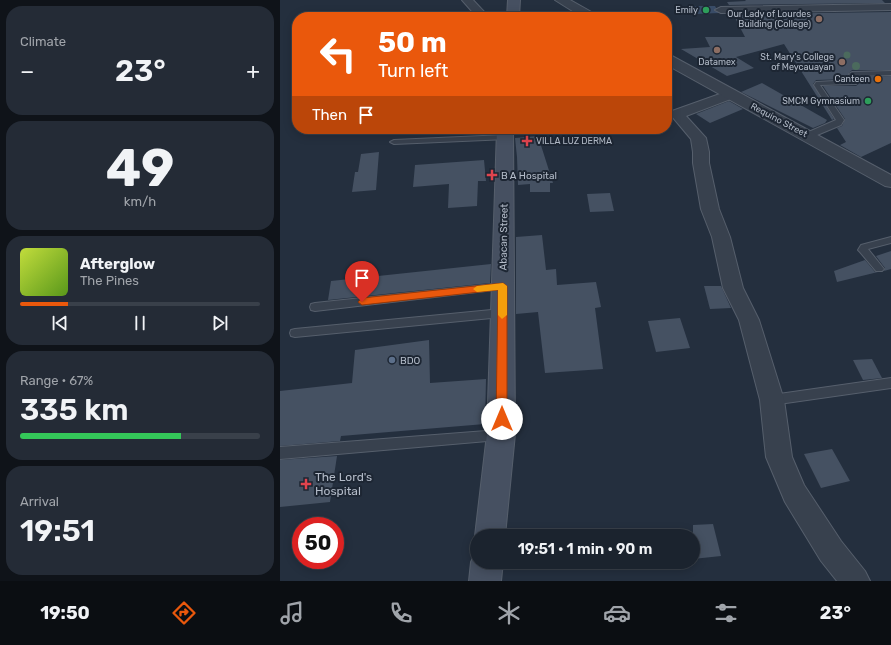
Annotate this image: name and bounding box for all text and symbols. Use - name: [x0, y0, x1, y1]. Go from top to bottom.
- place label: Emily: [675, 5, 698, 15]
- marker: Emily: [701, 5, 711, 15]
- place label: Our Lady of Lourdes Building (College): [727, 9, 811, 29]
- marker: Our Lady of Lourdes Building (College): [814, 14, 824, 24]
- text: 50 m: [378, 26, 447, 59]
- icon: left: [312, 28, 364, 80]
- text: Climate: [20, 34, 66, 49]
- marker: Datamex: [712, 45, 722, 55]
- place label: St. Mary's College of Meycauayan: [760, 52, 834, 72]
- text: 23°: [115, 53, 166, 89]
- place label: Datamex: [698, 57, 736, 67]
- marker: St. Mary's College of Meycauayan: [837, 57, 847, 67]
- text: −: [20, 58, 34, 85]
- text: +: [246, 58, 260, 85]
- text: Turn left: [378, 60, 448, 82]
- place label: Canteen: [835, 74, 870, 84]
- marker: Canteen: [873, 74, 883, 84]
- place label: SMCM Gymnasium: [782, 96, 860, 106]
- marker: SMCM Gymnasium: [863, 96, 873, 106]
- street label: Requino Street: [749, 101, 809, 139]
- icon: arrive: [355, 104, 377, 126]
- text: Then: [312, 106, 347, 124]
- marker: VILLA LUZ DERMA: [521, 135, 533, 147]
- place label: VILLA LUZ DERMA: [536, 136, 612, 146]
- text: 49: [106, 137, 174, 199]
- marker: B A Hospital: [486, 169, 498, 181]
- place label: B A Hospital: [501, 170, 557, 182]
- text: km/h: [124, 194, 156, 209]
- street label: Abacan Street: [497, 204, 511, 270]
- text: Afterglow: [80, 255, 155, 273]
- pin: [345, 261, 379, 302]
- icon: arrive: [351, 267, 373, 289]
- text: The Pines: [80, 273, 139, 288]
- icon: previous: [49, 312, 71, 334]
- icon: pause: [129, 312, 151, 334]
- icon: next: [209, 312, 231, 334]
- marker: BDO: [387, 355, 397, 365]
- place label: BDO: [400, 355, 421, 367]
- text: Range · 67%: [20, 373, 93, 388]
- text: 335 km: [20, 392, 129, 428]
- position arrow: [481, 398, 523, 440]
- place label: The Lord's Hospital: [315, 470, 372, 498]
- marker: The Lord's Hospital: [300, 478, 312, 490]
- text: Arrival: [20, 494, 59, 509]
- text: 19:51: [20, 513, 95, 549]
- speed limit sign: 50: [292, 517, 344, 569]
- text: 19:51 · 1 min · 90 m: [518, 540, 652, 558]
- icon: directions: [170, 599, 198, 627]
- icon: music: [278, 599, 306, 627]
- icon: phone: [387, 599, 415, 627]
- icon: climate: [495, 599, 523, 627]
- icon: car: [603, 599, 631, 627]
- icon: filters: [712, 599, 740, 627]
- text: 19:50: [40, 602, 90, 624]
- text: 23°: [820, 602, 851, 624]

